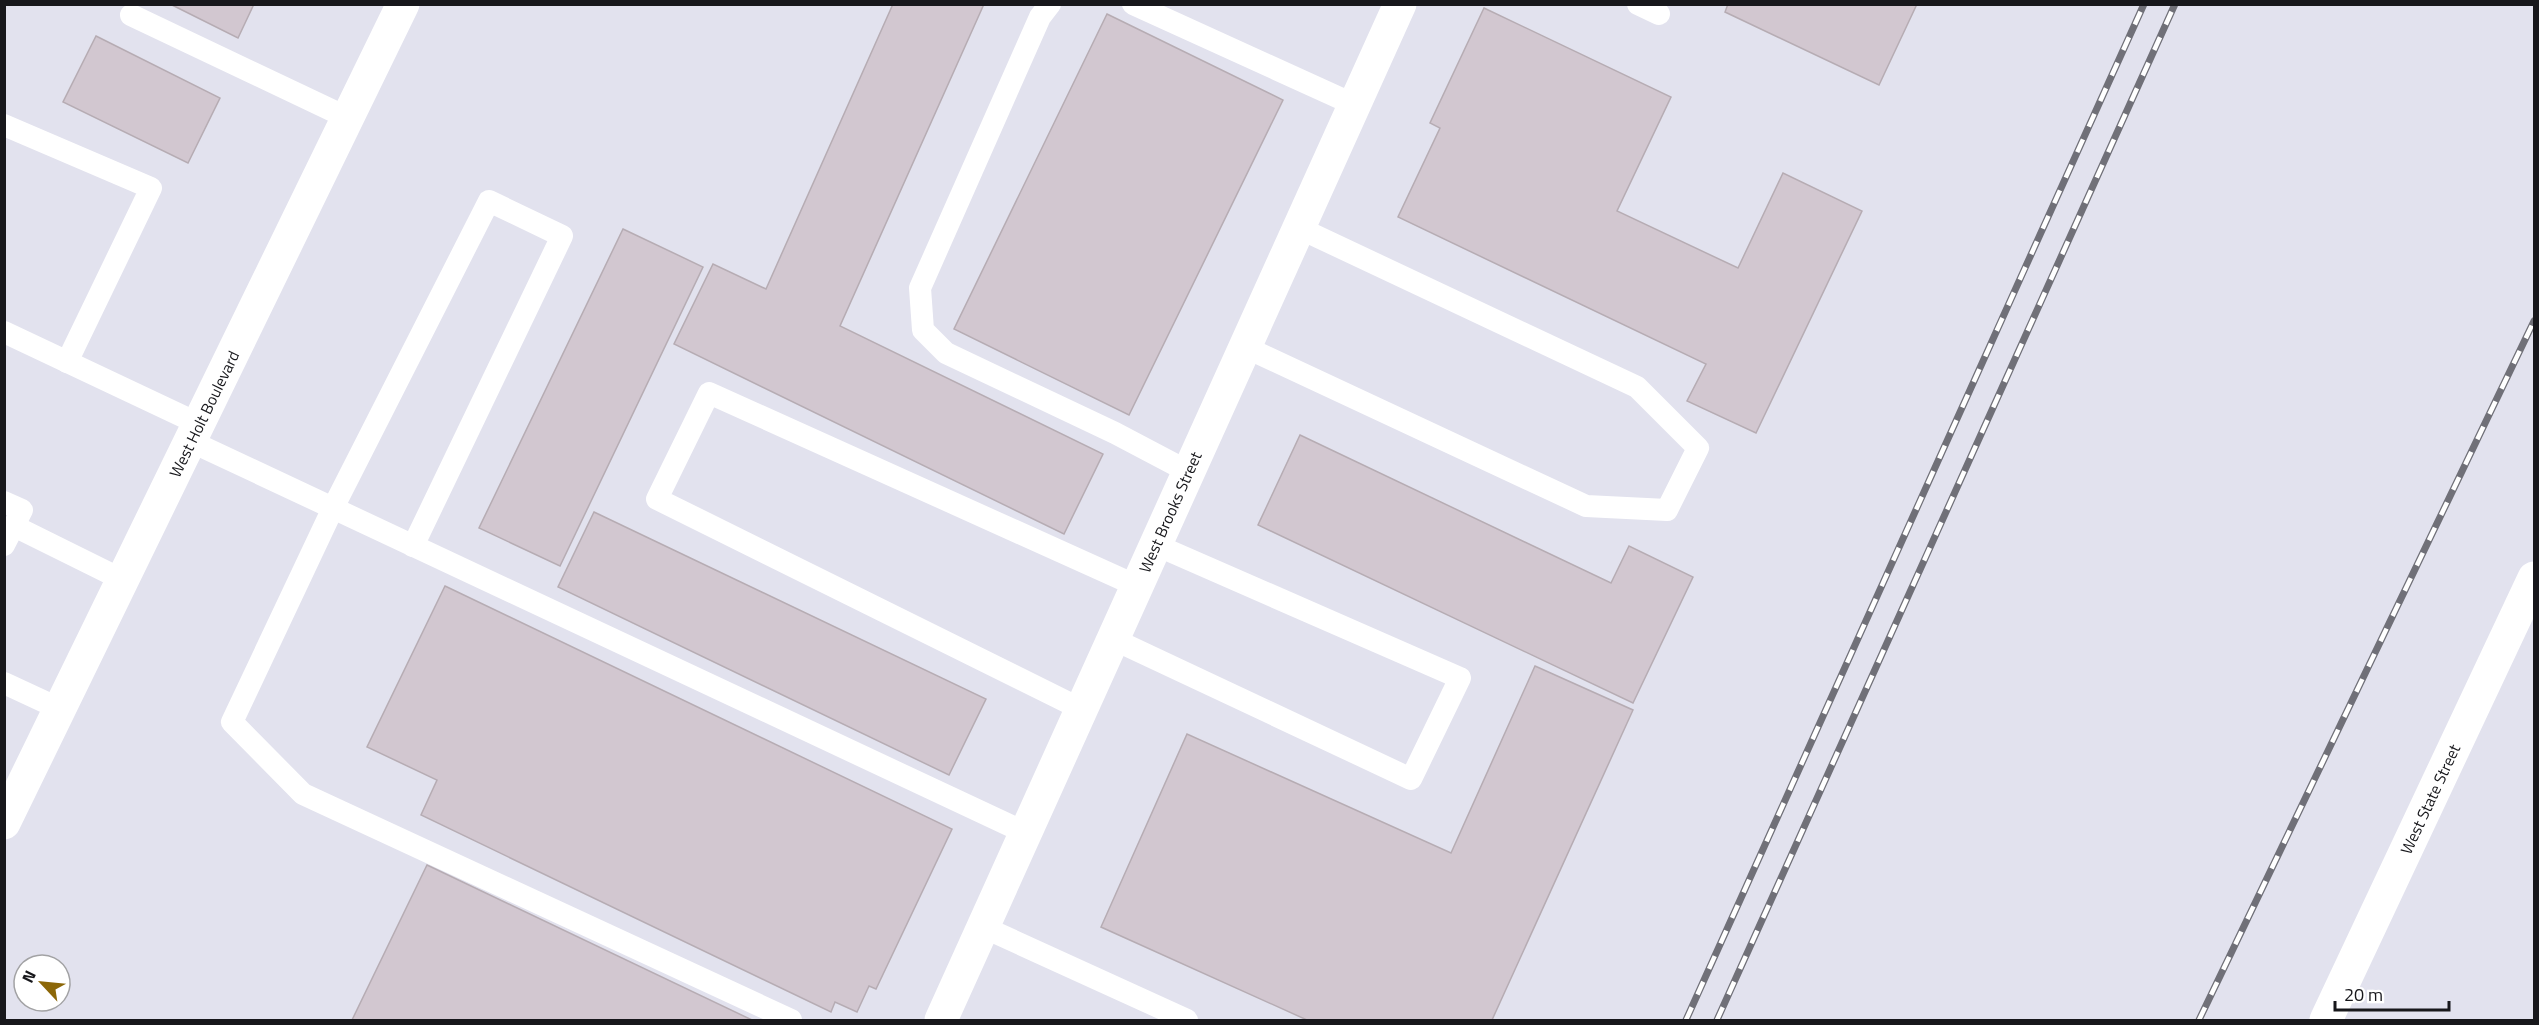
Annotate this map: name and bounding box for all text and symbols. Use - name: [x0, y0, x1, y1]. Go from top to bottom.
- street label: West Holt Boulevard: [163, 347, 245, 481]
- street label: West Brooks Street: [1132, 447, 1208, 576]
- street label: West State Street: [2394, 740, 2466, 858]
- north arrow: [12, 953, 72, 1013]
- text: N: [15, 966, 42, 987]
- scale bar: [2335, 974, 2449, 1012]
- text: 20 m: [2344, 981, 2383, 1008]

